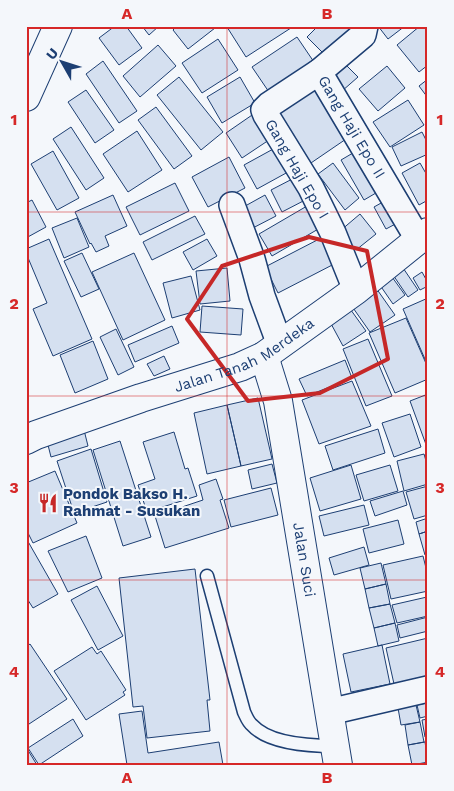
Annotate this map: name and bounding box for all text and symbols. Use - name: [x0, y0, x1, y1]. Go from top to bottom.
- text: A: [122, 4, 133, 23]
- text: B: [322, 4, 333, 23]
- north arrow: [38, 38, 88, 88]
- text: U: [43, 45, 61, 63]
- street label: Gang Haji Epo II: [314, 72, 389, 182]
- text: 1: [11, 110, 17, 129]
- text: 1: [437, 110, 443, 129]
- street label: Gang Haji Epo I: [261, 116, 333, 222]
- text: 2: [9, 294, 19, 313]
- text: 2: [435, 294, 445, 313]
- street label: Jalan Tanah Merdeka: [172, 314, 318, 396]
- text: 3: [9, 478, 19, 497]
- text: 3: [435, 478, 445, 497]
- place label: Pondok Bakso H. Rahmat - Susukan: [63, 485, 200, 520]
- restaurant icon: Pondok Bakso H. Rahmat - Susukan: [37, 492, 59, 514]
- street label: Jalan Suci: [289, 521, 319, 598]
- text: 4: [9, 662, 19, 681]
- text: 4: [435, 662, 445, 681]
- text: A: [122, 768, 133, 787]
- text: B: [322, 768, 333, 787]

